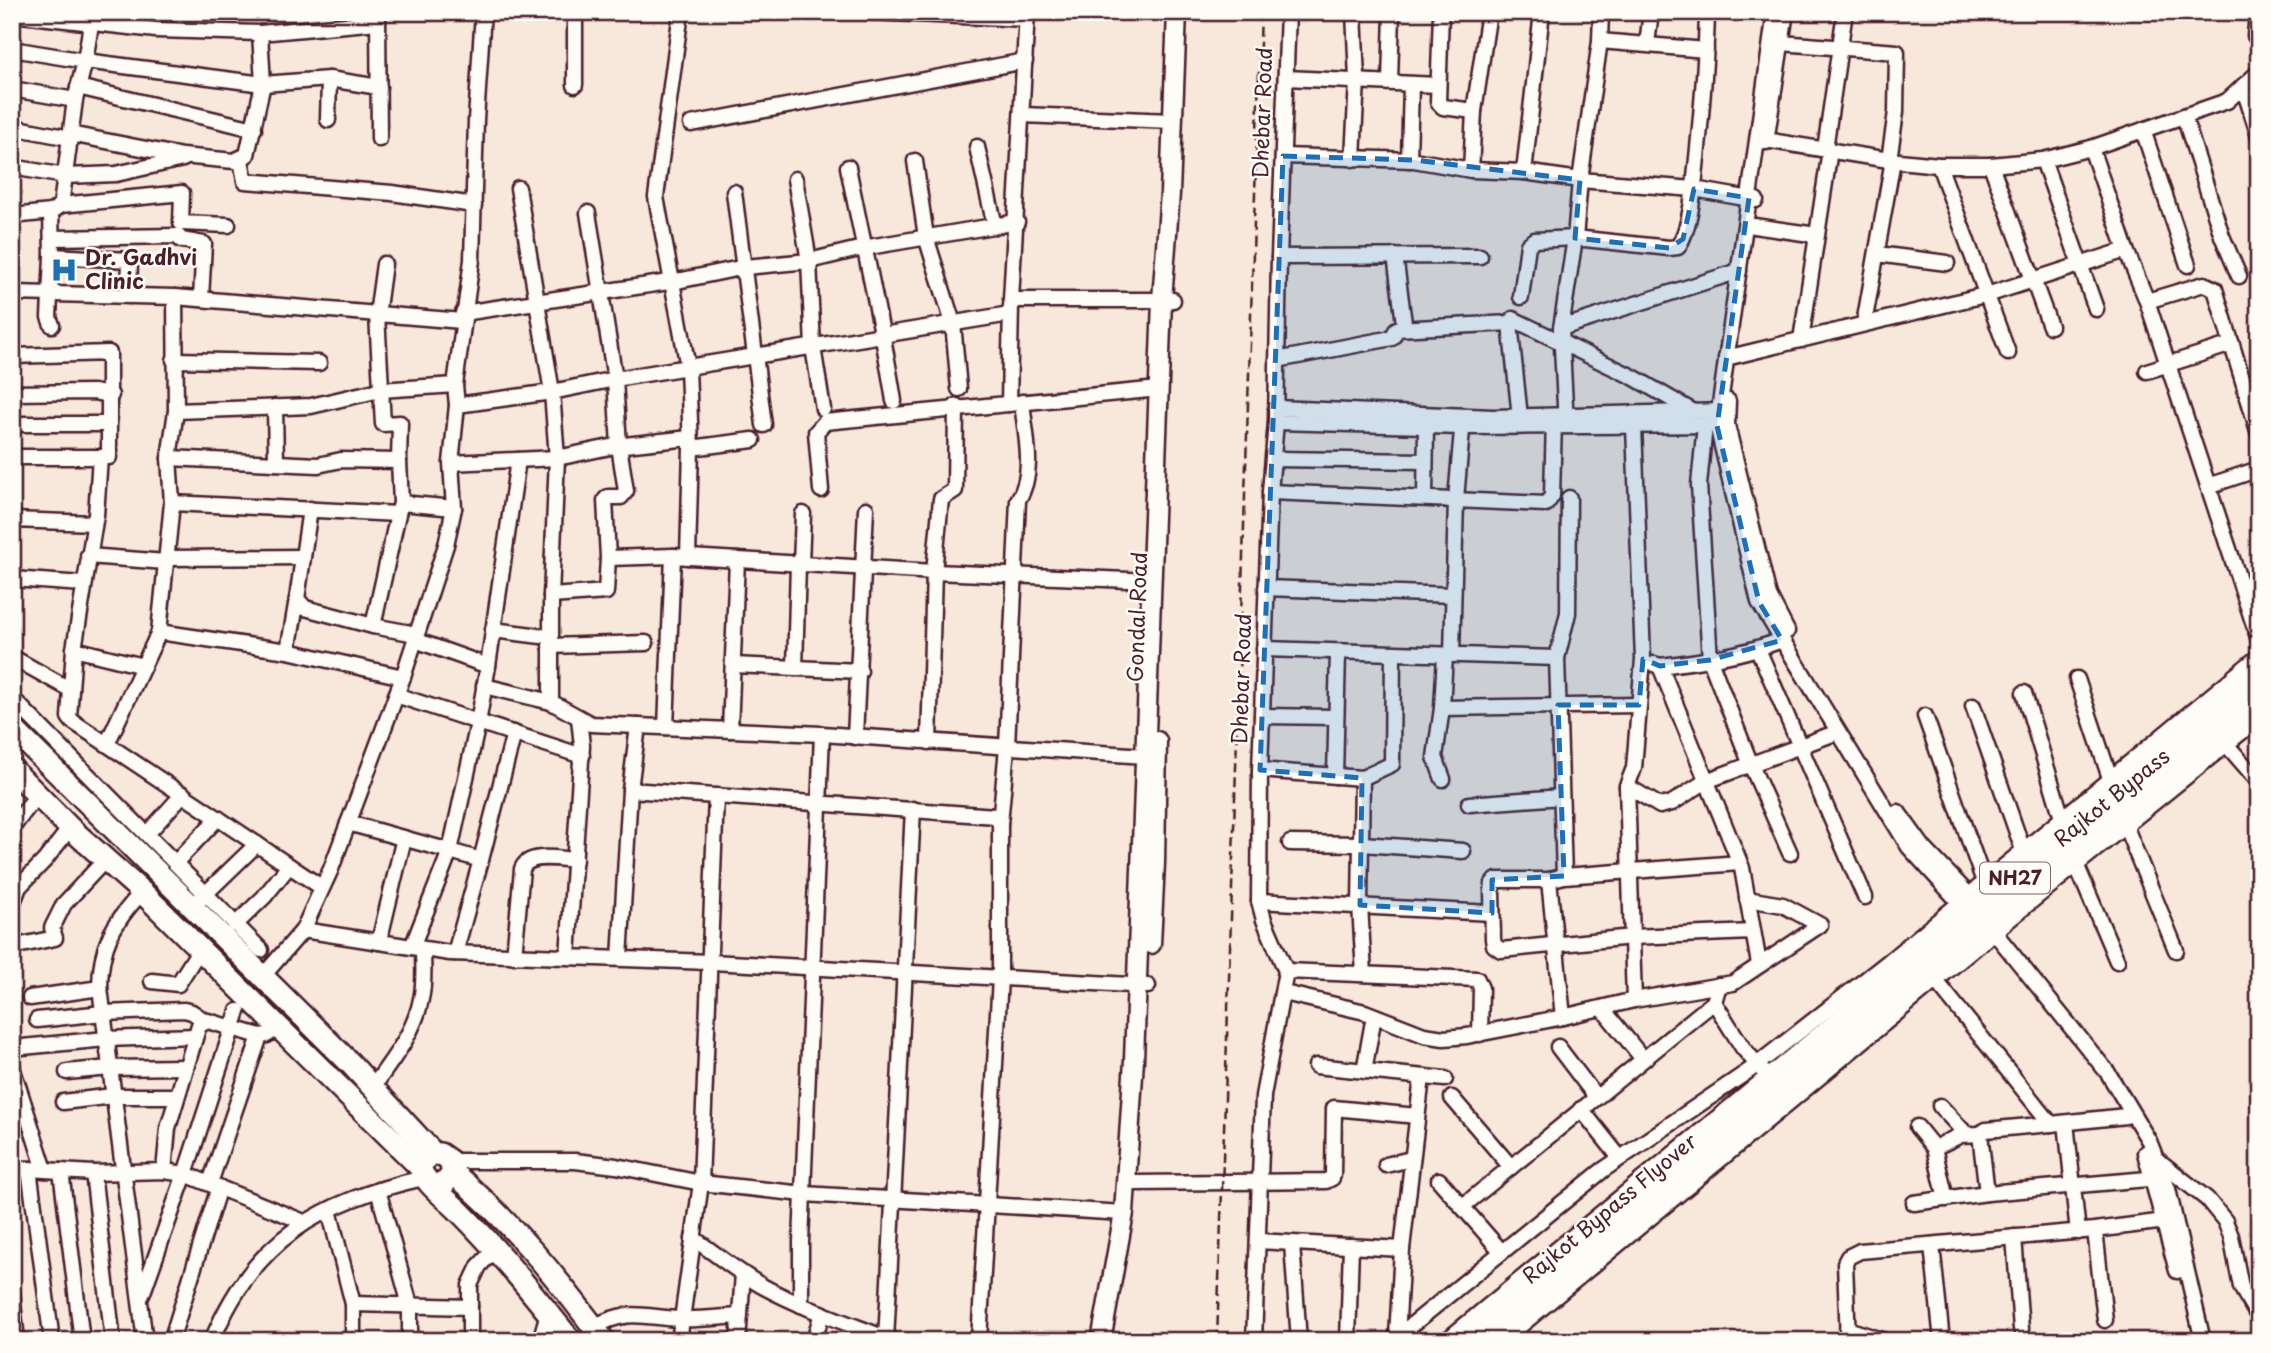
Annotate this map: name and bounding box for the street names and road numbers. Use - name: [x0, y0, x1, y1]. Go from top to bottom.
- street label: Dhebar Road: [1243, 47, 1279, 179]
- street label: Gondal Road: [1118, 551, 1154, 683]
- street label: Dhebar Road: [1222, 613, 1258, 745]
- street label: Rajkot Bypass: [2046, 739, 2176, 853]
- road number: NH27: [1980, 862, 2050, 894]
- street label: Rajkot Bypass Flyover: [1514, 1124, 1703, 1290]

